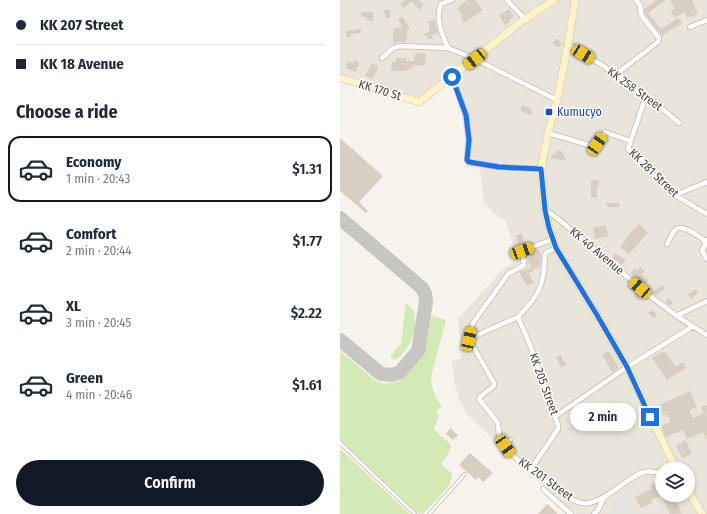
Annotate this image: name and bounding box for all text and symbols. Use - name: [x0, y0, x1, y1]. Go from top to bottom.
- text: KK 207 Street: [40, 16, 124, 34]
- car: [570, 43, 596, 65]
- car: [462, 47, 488, 71]
- text: KK 18 Avenue: [40, 55, 124, 73]
- street label: KK 258 Street: [605, 64, 665, 114]
- route start: [443, 68, 461, 86]
- street label: KK 170 St: [357, 77, 403, 103]
- text: Choose a ride: [16, 101, 118, 123]
- place label: Kumucyo: [557, 105, 602, 119]
- marker: Kumucyo: [544, 107, 554, 117]
- car: [585, 131, 609, 157]
- street label: KK 281 Street: [626, 146, 682, 200]
- icon: car: [18, 151, 54, 187]
- text: Economy: [66, 153, 121, 171]
- text: $1.31: [292, 160, 322, 178]
- text: 1 min · 20:43: [66, 171, 130, 186]
- icon: car: [18, 223, 54, 259]
- street label: KK 40 Avenue: [567, 224, 627, 278]
- text: Comfort: [66, 225, 117, 243]
- text: $1.77: [293, 232, 322, 250]
- car: [509, 241, 535, 261]
- text: 2 min · 20:44: [66, 243, 132, 258]
- car: [627, 276, 653, 300]
- icon: car: [18, 295, 54, 331]
- text: XL: [66, 297, 81, 315]
- text: $2.22: [291, 304, 322, 322]
- text: 3 min · 20:45: [66, 315, 131, 330]
- car: [461, 326, 477, 352]
- street label: KK 205 Street: [526, 351, 562, 417]
- icon: car: [18, 367, 54, 403]
- text: Green: [66, 369, 103, 387]
- text: $1.61: [292, 376, 322, 394]
- text: 4 min · 20:46: [66, 387, 132, 402]
- callout: 2 min: [570, 403, 636, 431]
- route end: [641, 408, 659, 426]
- text: 2 min: [589, 409, 617, 424]
- car: [493, 433, 517, 459]
- street label: KK 201 Street: [516, 455, 576, 503]
- button: Confirm: [16, 460, 324, 506]
- map controls: [655, 462, 695, 502]
- button: layers: [655, 462, 695, 502]

